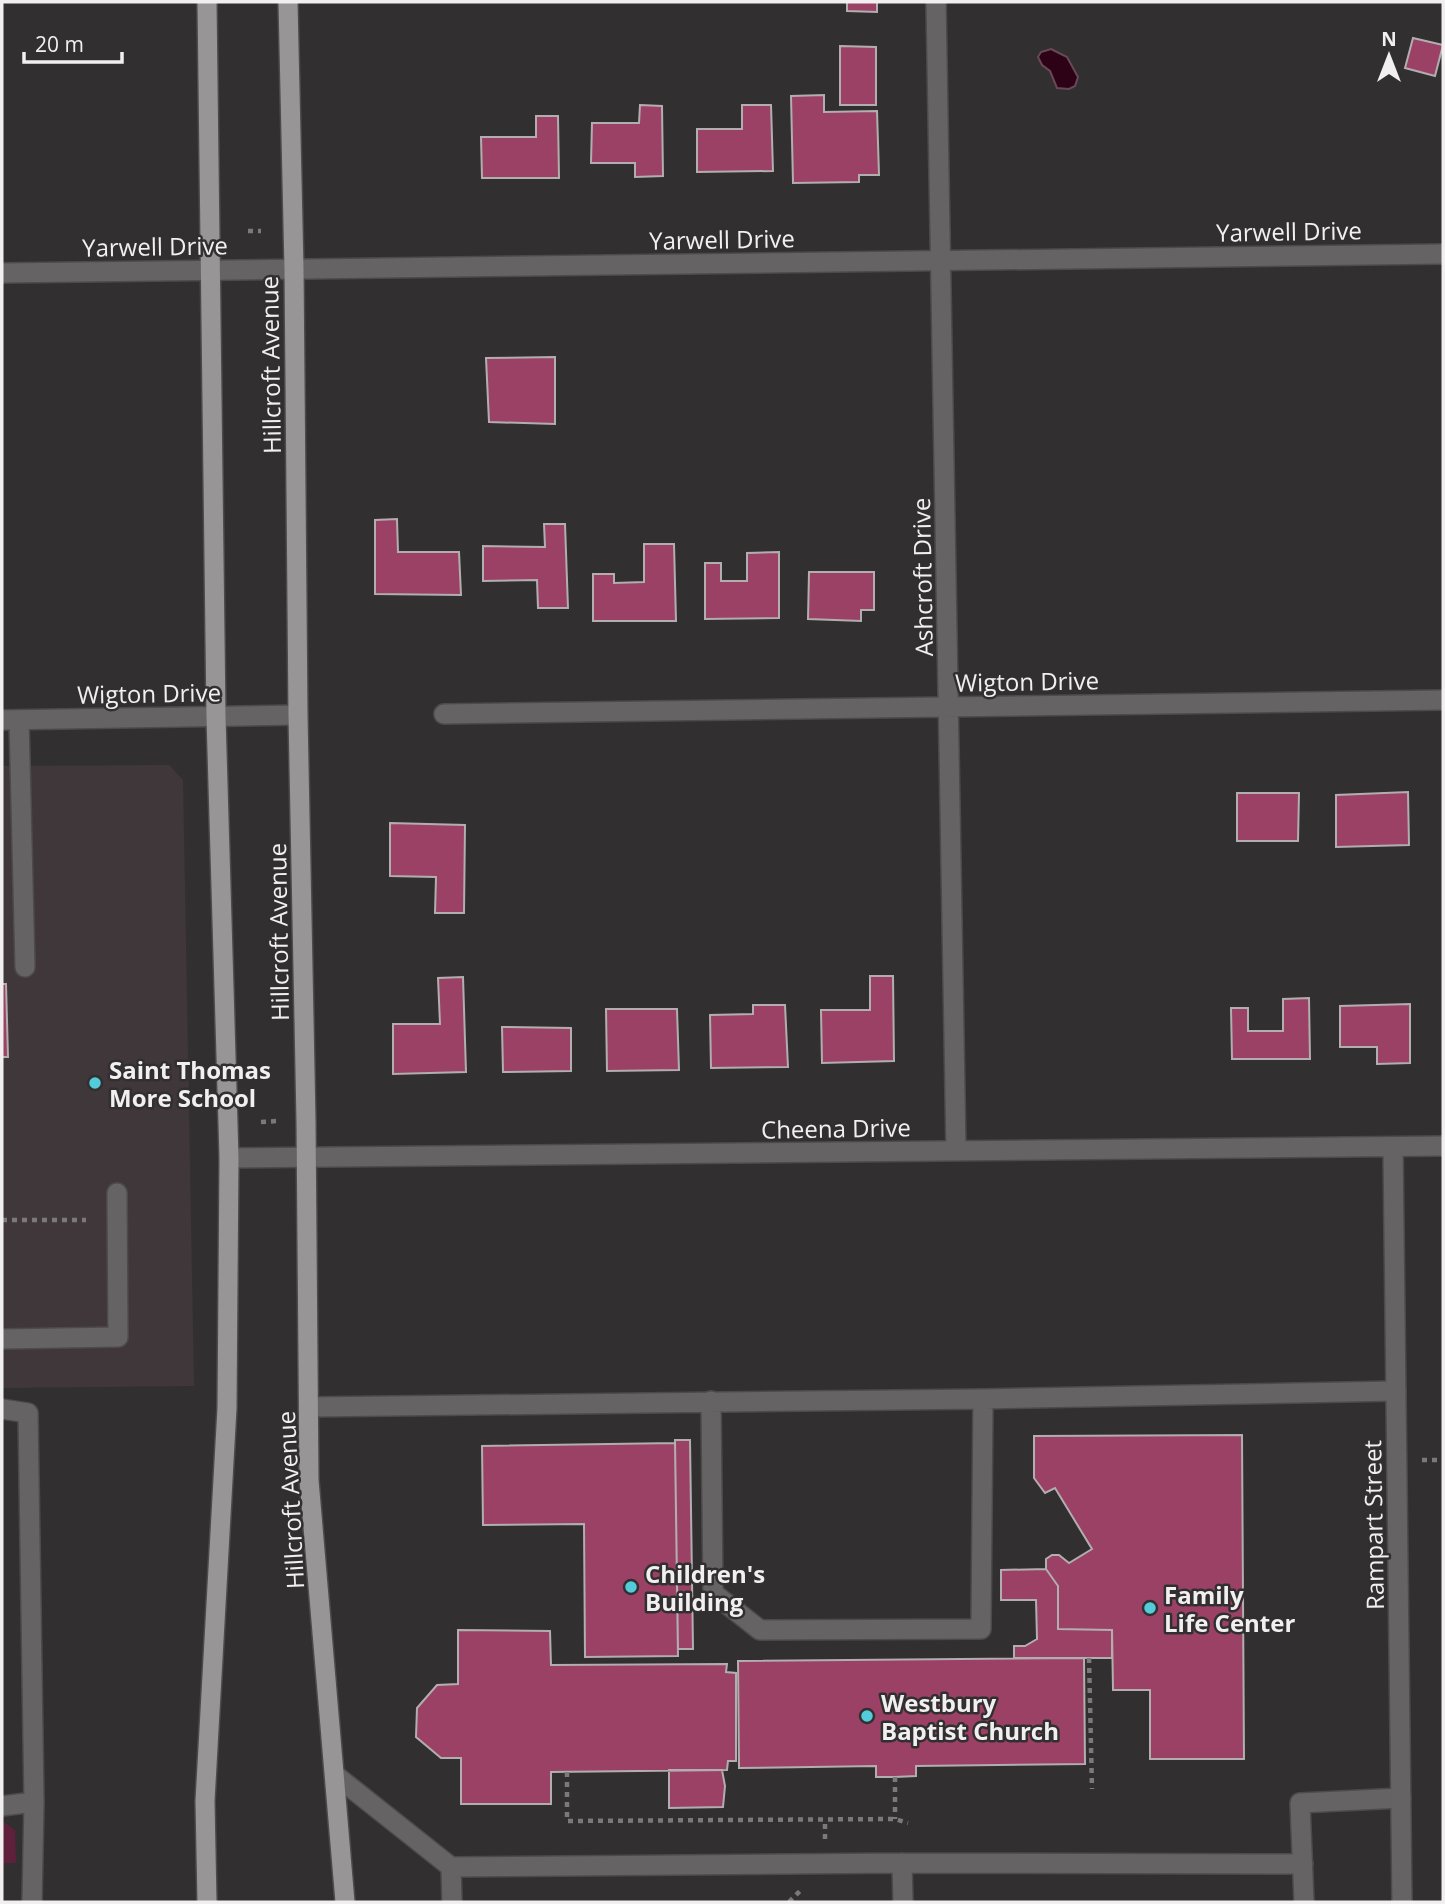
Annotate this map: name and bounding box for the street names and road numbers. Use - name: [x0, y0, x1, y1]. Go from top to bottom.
- street label: Yarwell Drive: [1216, 213, 1362, 249]
- street label: Yarwell Drive: [649, 221, 795, 257]
- street label: Yarwell Drive: [82, 228, 228, 264]
- street label: Hillcroft Avenue: [252, 276, 288, 454]
- street label: Ashcroft Drive: [904, 497, 940, 657]
- street label: Wigton Drive: [955, 663, 1099, 699]
- street label: Wigton Drive: [77, 675, 221, 711]
- street label: Hillcroft Avenue: [260, 843, 296, 1021]
- street label: Cheena Drive: [761, 1110, 911, 1146]
- street label: Hillcroft Avenue: [269, 1410, 311, 1590]
- street label: Rampart Street: [1355, 1440, 1391, 1610]

